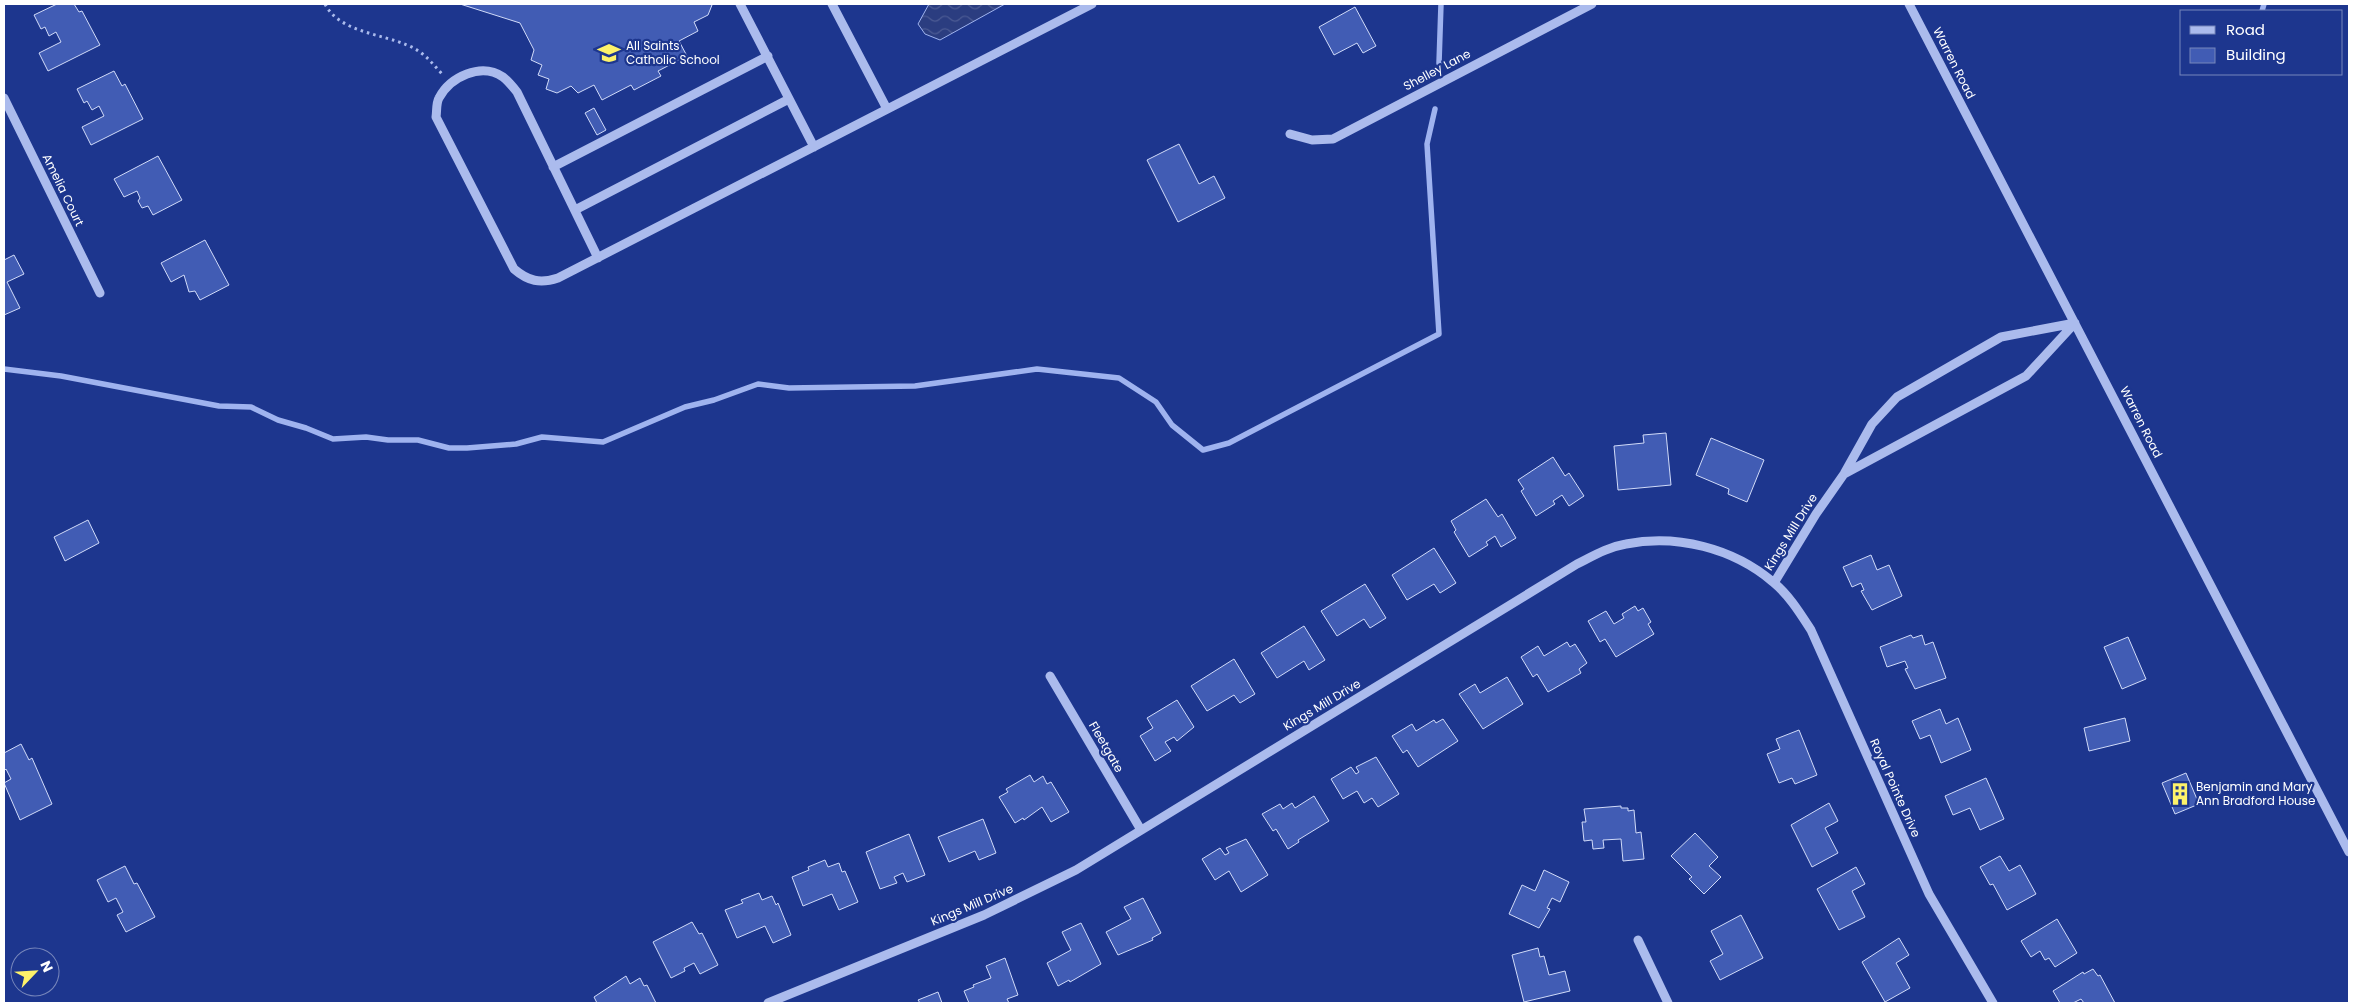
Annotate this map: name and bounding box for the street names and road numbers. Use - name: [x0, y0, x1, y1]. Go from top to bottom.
- street label: Warren Road: [1929, 24, 1980, 102]
- street label: Shelley Lane: [1400, 45, 1473, 94]
- street label: Amelia Court: [39, 151, 88, 229]
- street label: Warren Road: [2116, 383, 2167, 461]
- street label: Kings Mill Drive: [1760, 490, 1821, 574]
- street label: Kings Mill Drive: [1280, 675, 1364, 734]
- street label: Fleetgate: [1085, 718, 1128, 775]
- street label: Royal Pointe Drive: [1866, 736, 1925, 840]
- street label: Kings Mill Drive: [928, 880, 1016, 930]

